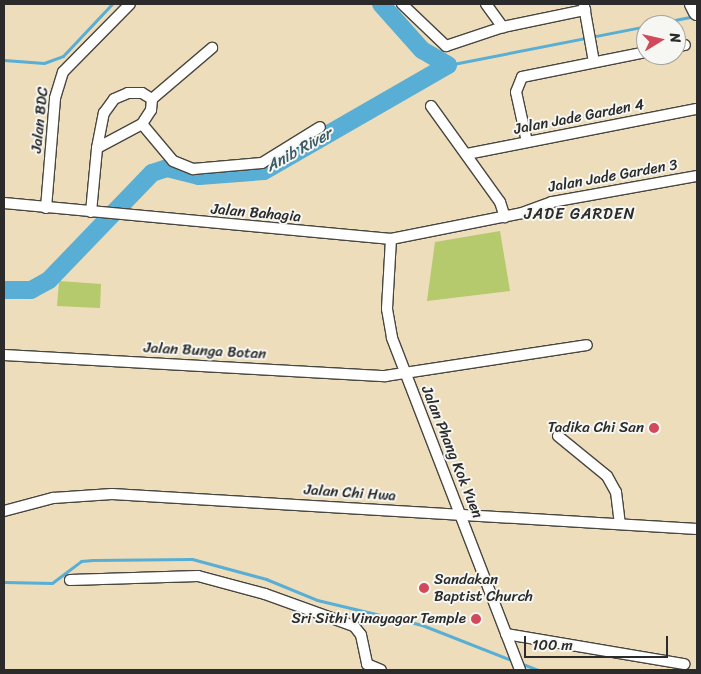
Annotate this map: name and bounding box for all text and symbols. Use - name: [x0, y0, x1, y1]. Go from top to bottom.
- north arrow: [636, 15, 686, 65]
- text: N: [662, 31, 688, 44]
- street label: Jalan BDC: [28, 86, 52, 154]
- street label: Jalan Jade Garden 4: [512, 96, 646, 138]
- water label: Anib River: [263, 124, 335, 176]
- street label: Jalan Jade Garden 3: [547, 156, 679, 196]
- street label: Jalan Bahagia: [210, 200, 302, 226]
- district label: JADE GARDEN: [523, 204, 637, 224]
- street label: Jalan Bunga Botan: [144, 339, 266, 363]
- street label: Jalan Phang Kok Yuen: [417, 383, 487, 521]
- place label: Tadika Chi San: [548, 419, 644, 437]
- marker: Tadika Chi San: [648, 422, 660, 434]
- street label: Jalan Chi Hwa: [303, 481, 397, 505]
- place label: Sandakan Baptist Church: [434, 570, 533, 605]
- marker: Sandakan Baptist Church: [418, 582, 430, 594]
- place label: Sri Sithi Vinayagar Temple: [291, 610, 466, 628]
- marker: Sri Sithi Vinayagar Temple: [470, 613, 482, 625]
- scale bar: [526, 626, 670, 658]
- text: 100 m: [532, 632, 573, 658]

